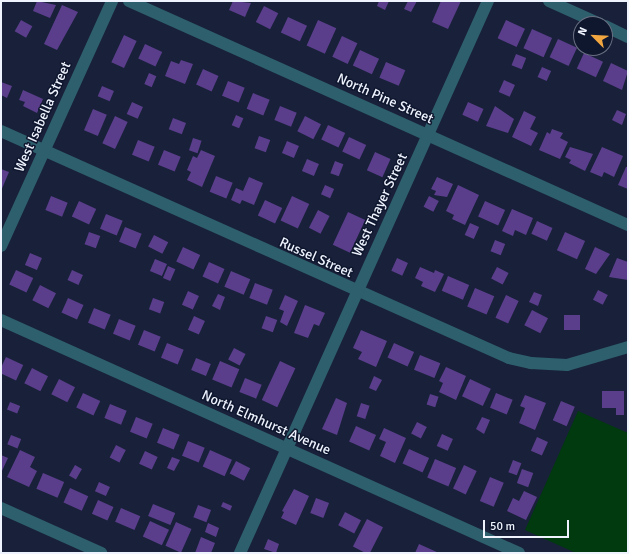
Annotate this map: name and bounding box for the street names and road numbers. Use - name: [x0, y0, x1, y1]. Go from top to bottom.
- street label: West Isabella Street: [11, 59, 75, 175]
- street label: North Pine Street: [334, 70, 436, 128]
- street label: West Thayer Street: [349, 151, 411, 259]
- street label: Russel Street: [277, 234, 355, 282]
- street label: North Elmhurst Avenue: [199, 387, 333, 459]

